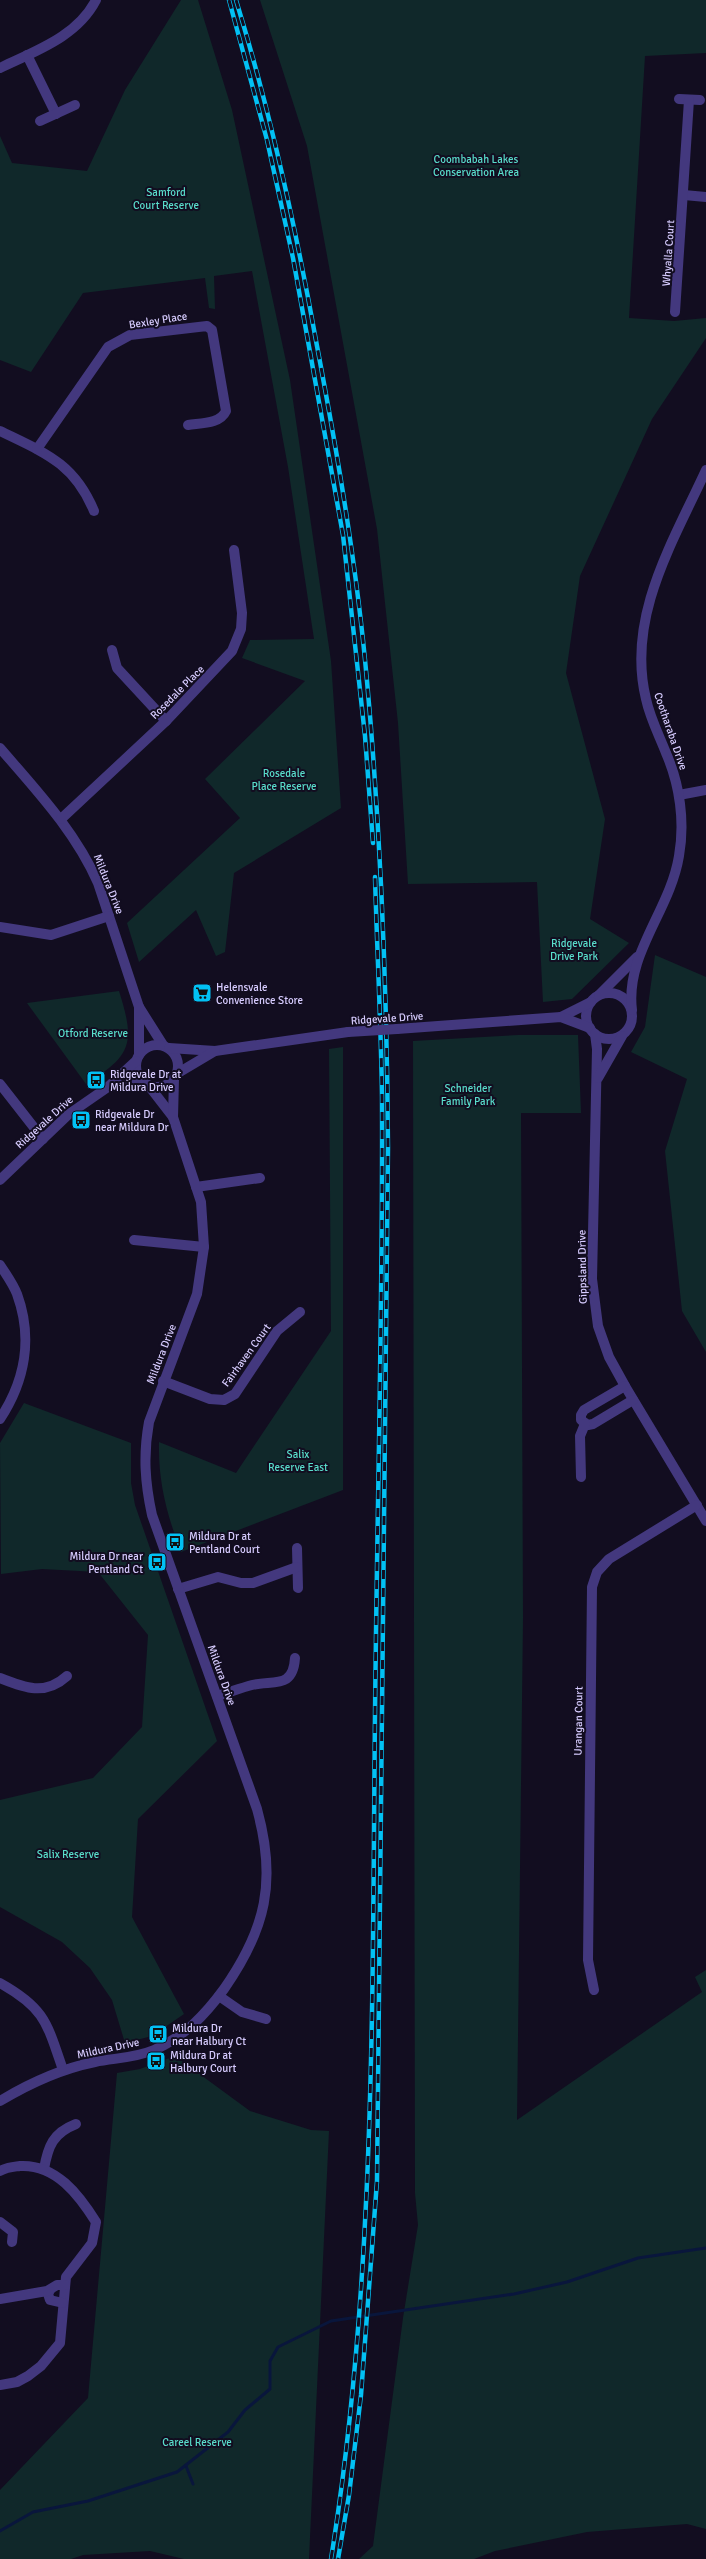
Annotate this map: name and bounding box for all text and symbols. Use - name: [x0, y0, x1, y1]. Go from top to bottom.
- park label: Coombabah Lakes Conservation Area: [433, 153, 519, 179]
- park label: Samford Court Reserve: [133, 186, 199, 212]
- street label: Whyalla Court: [660, 219, 677, 287]
- street label: Bexley Place: [128, 309, 188, 332]
- street label: Rosedale Place: [148, 663, 207, 722]
- street label: Cootharaba Drive: [651, 691, 690, 772]
- park label: Rosedale Place Reserve: [251, 767, 317, 793]
- street label: Mildura Drive: [91, 852, 126, 916]
- park label: Ridgevale Drive Park: [550, 937, 599, 963]
- place label: Helensvale Convenience Store: [216, 981, 303, 1007]
- supermarket icon: Helensvale Convenience Store: [191, 982, 213, 1004]
- street label: Ridgevale Drive: [350, 1009, 424, 1028]
- park label: Otford Reserve: [58, 1027, 128, 1040]
- place label: Ridgevale Dr at Mildura Drive: [110, 1068, 181, 1094]
- bus stop icon: Ridgevale Dr at Mildura Drive: [85, 1069, 107, 1091]
- park label: Schneider Family Park: [441, 1082, 496, 1108]
- street label: Ridgevale Drive: [13, 1093, 76, 1152]
- place label: Ridgevale Dr near Mildura Dr: [95, 1108, 169, 1134]
- bus stop icon: Ridgevale Dr near Mildura Dr: [70, 1109, 92, 1131]
- street label: Gippsland Drive: [575, 1230, 590, 1304]
- street label: Fairhaven Court: [219, 1321, 274, 1389]
- street label: Mildura Drive: [144, 1322, 179, 1386]
- park label: Salix Reserve East: [268, 1448, 328, 1474]
- place label: Mildura Dr at Pentland Court: [189, 1530, 260, 1556]
- bus stop icon: Mildura Dr at Pentland Court: [164, 1531, 186, 1553]
- place label: Mildura Dr near Pentland Ct: [69, 1550, 143, 1576]
- bus stop icon: Mildura Dr near Pentland Ct: [146, 1551, 168, 1573]
- street label: Mildura Drive: [205, 1643, 238, 1707]
- street label: Urangan Court: [571, 1686, 586, 1756]
- park label: Salix Reserve: [37, 1848, 99, 1861]
- place label: Mildura Dr near Halbury Ct: [172, 2022, 246, 2048]
- bus stop icon: Mildura Dr near Halbury Ct: [147, 2023, 169, 2045]
- street label: Mildura Drive: [76, 2036, 140, 2061]
- place label: Mildura Dr at Halbury Court: [170, 2049, 237, 2075]
- bus stop icon: Mildura Dr at Halbury Court: [145, 2050, 167, 2072]
- park label: Careel Reserve: [162, 2436, 232, 2449]

